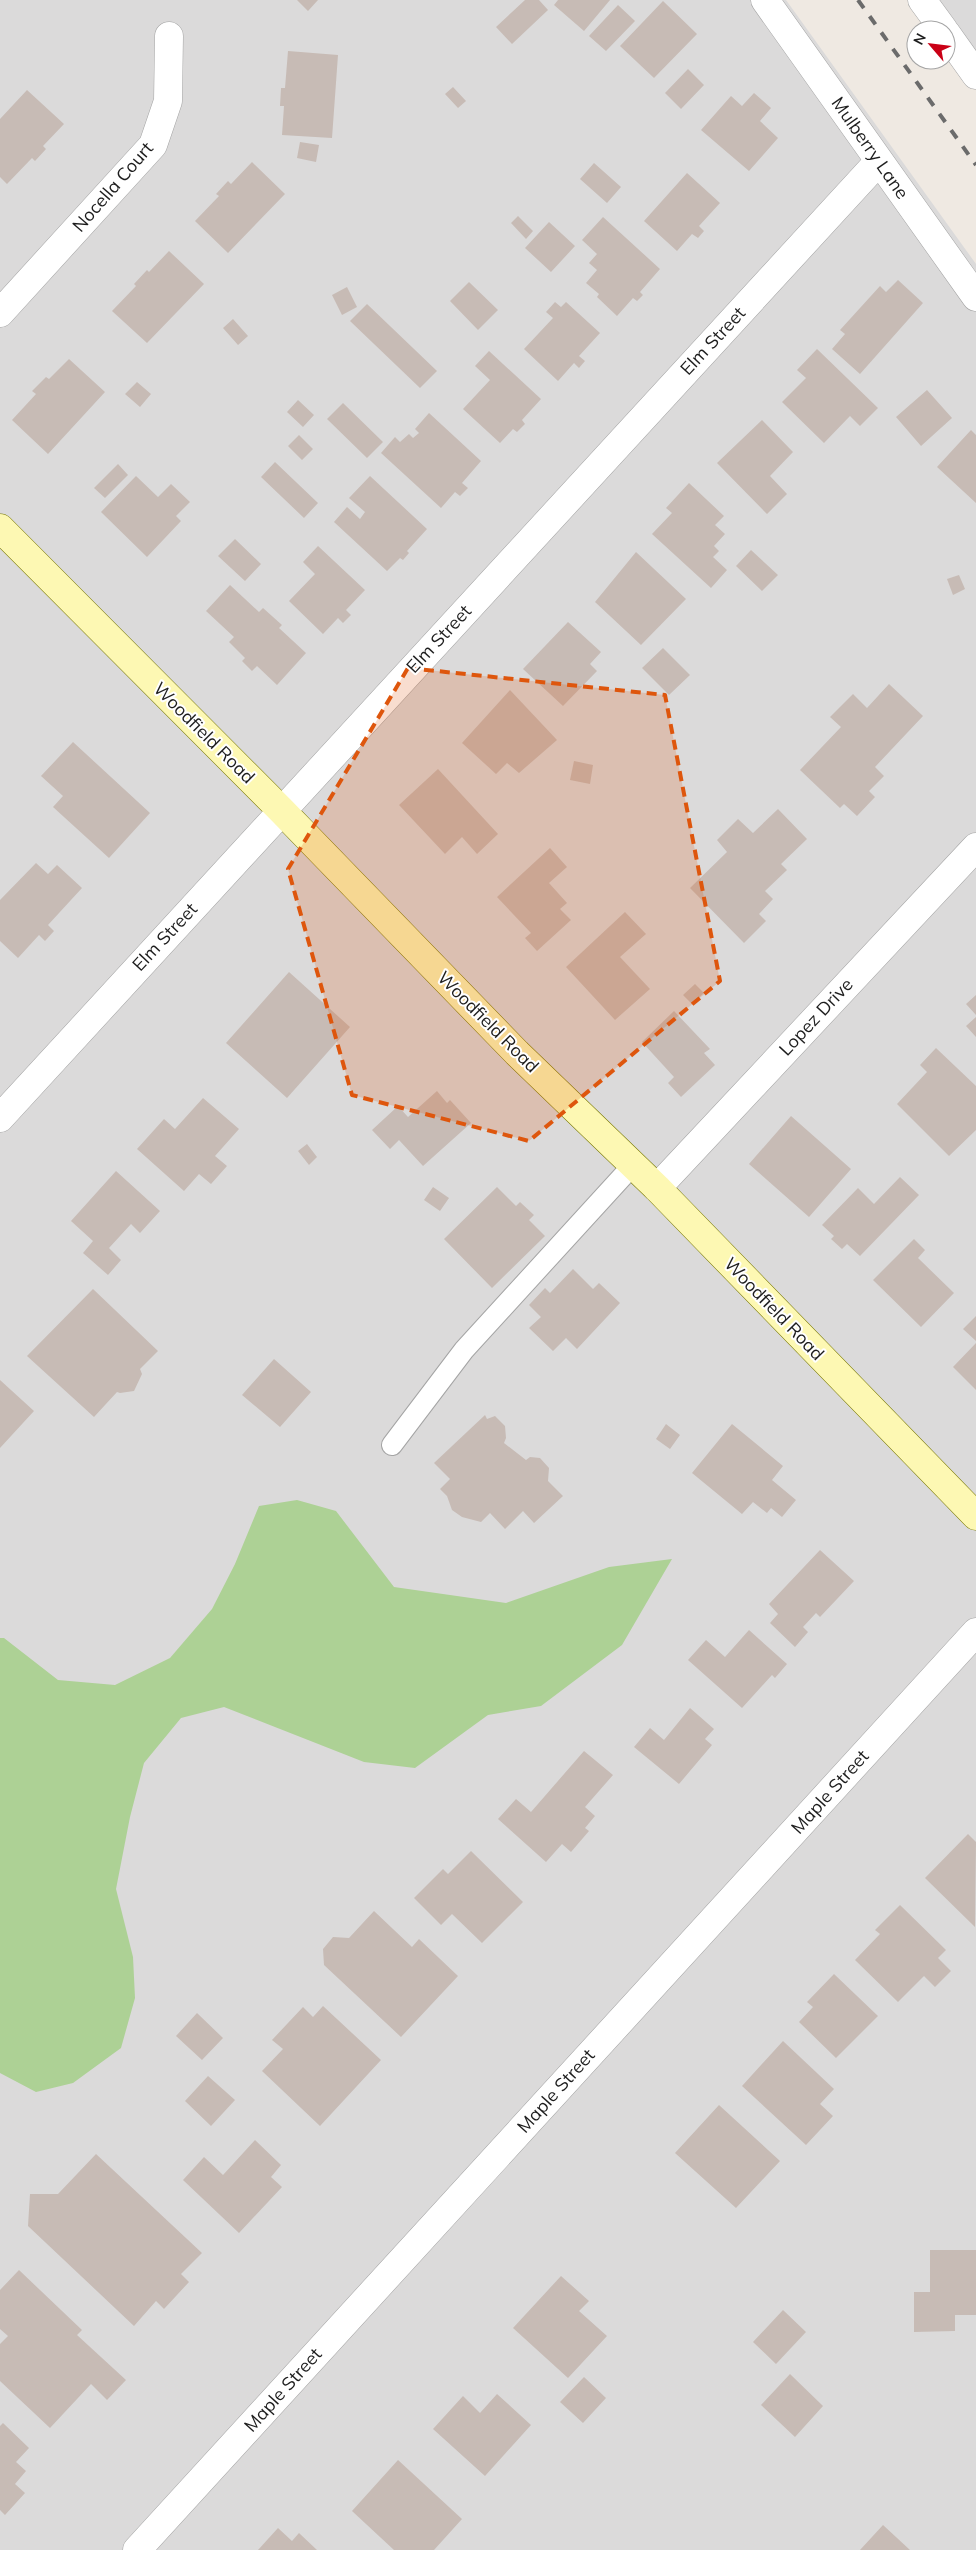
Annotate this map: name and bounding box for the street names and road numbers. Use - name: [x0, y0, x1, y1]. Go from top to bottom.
- street label: Mulberry Lane: [827, 92, 914, 203]
- street label: Nocella Court: [67, 137, 158, 236]
- street label: Elm Street: [675, 302, 750, 380]
- street label: Elm Street: [401, 600, 476, 678]
- street label: Woodfield Road: [149, 677, 260, 788]
- street label: Elm Street: [127, 898, 202, 976]
- street label: Woodfield Road: [433, 966, 544, 1077]
- street label: Lopez Drive: [774, 973, 857, 1060]
- street label: Woodfield Road: [719, 1252, 829, 1365]
- street label: Maple Street: [786, 1745, 874, 1839]
- street label: Maple Street: [512, 2044, 600, 2138]
- street label: Maple Street: [239, 2343, 327, 2437]

